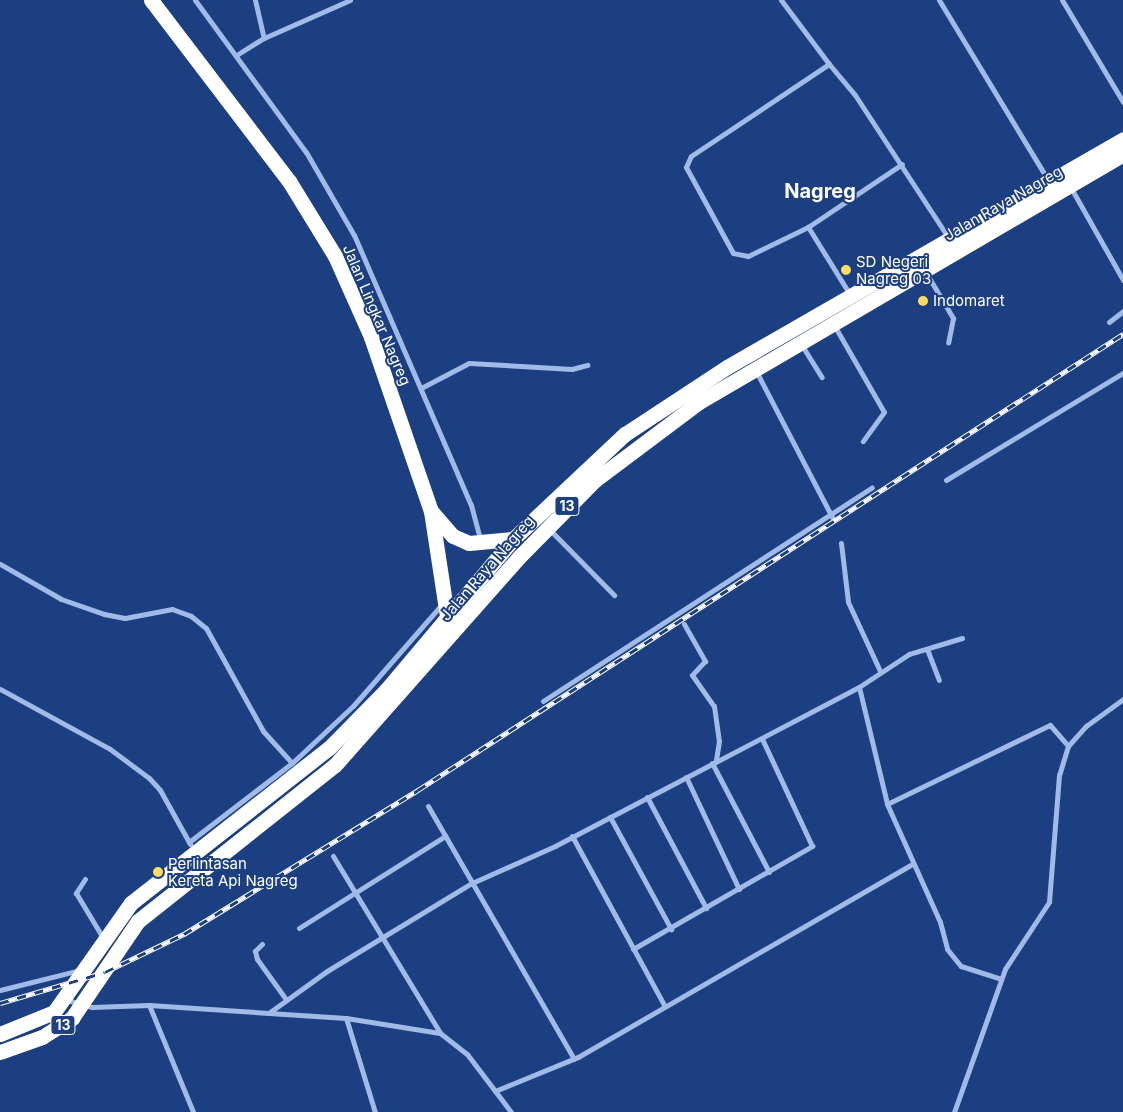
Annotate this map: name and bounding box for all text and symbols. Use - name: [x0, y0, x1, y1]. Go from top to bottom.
- street label: Jalan Raya Nagreg: [941, 162, 1065, 244]
- district label: Nagreg: [784, 179, 856, 203]
- street label: Jalan Lingkar Nagreg: [339, 242, 415, 388]
- place label: SD Negeri Nagreg 03: [856, 252, 931, 287]
- marker: SD Negeri Nagreg 03: [840, 264, 852, 276]
- place label: Indomaret: [933, 292, 1005, 310]
- marker: Indomaret: [917, 295, 929, 307]
- road number: 13: [553, 494, 581, 518]
- street label: Jalan Raya Nagreg: [437, 512, 537, 624]
- place label: Perlintasan Kereta Api Nagreg: [168, 854, 298, 889]
- marker: Perlintasan Kereta Api Nagreg: [152, 866, 164, 878]
- road number: 13: [49, 1014, 77, 1036]

